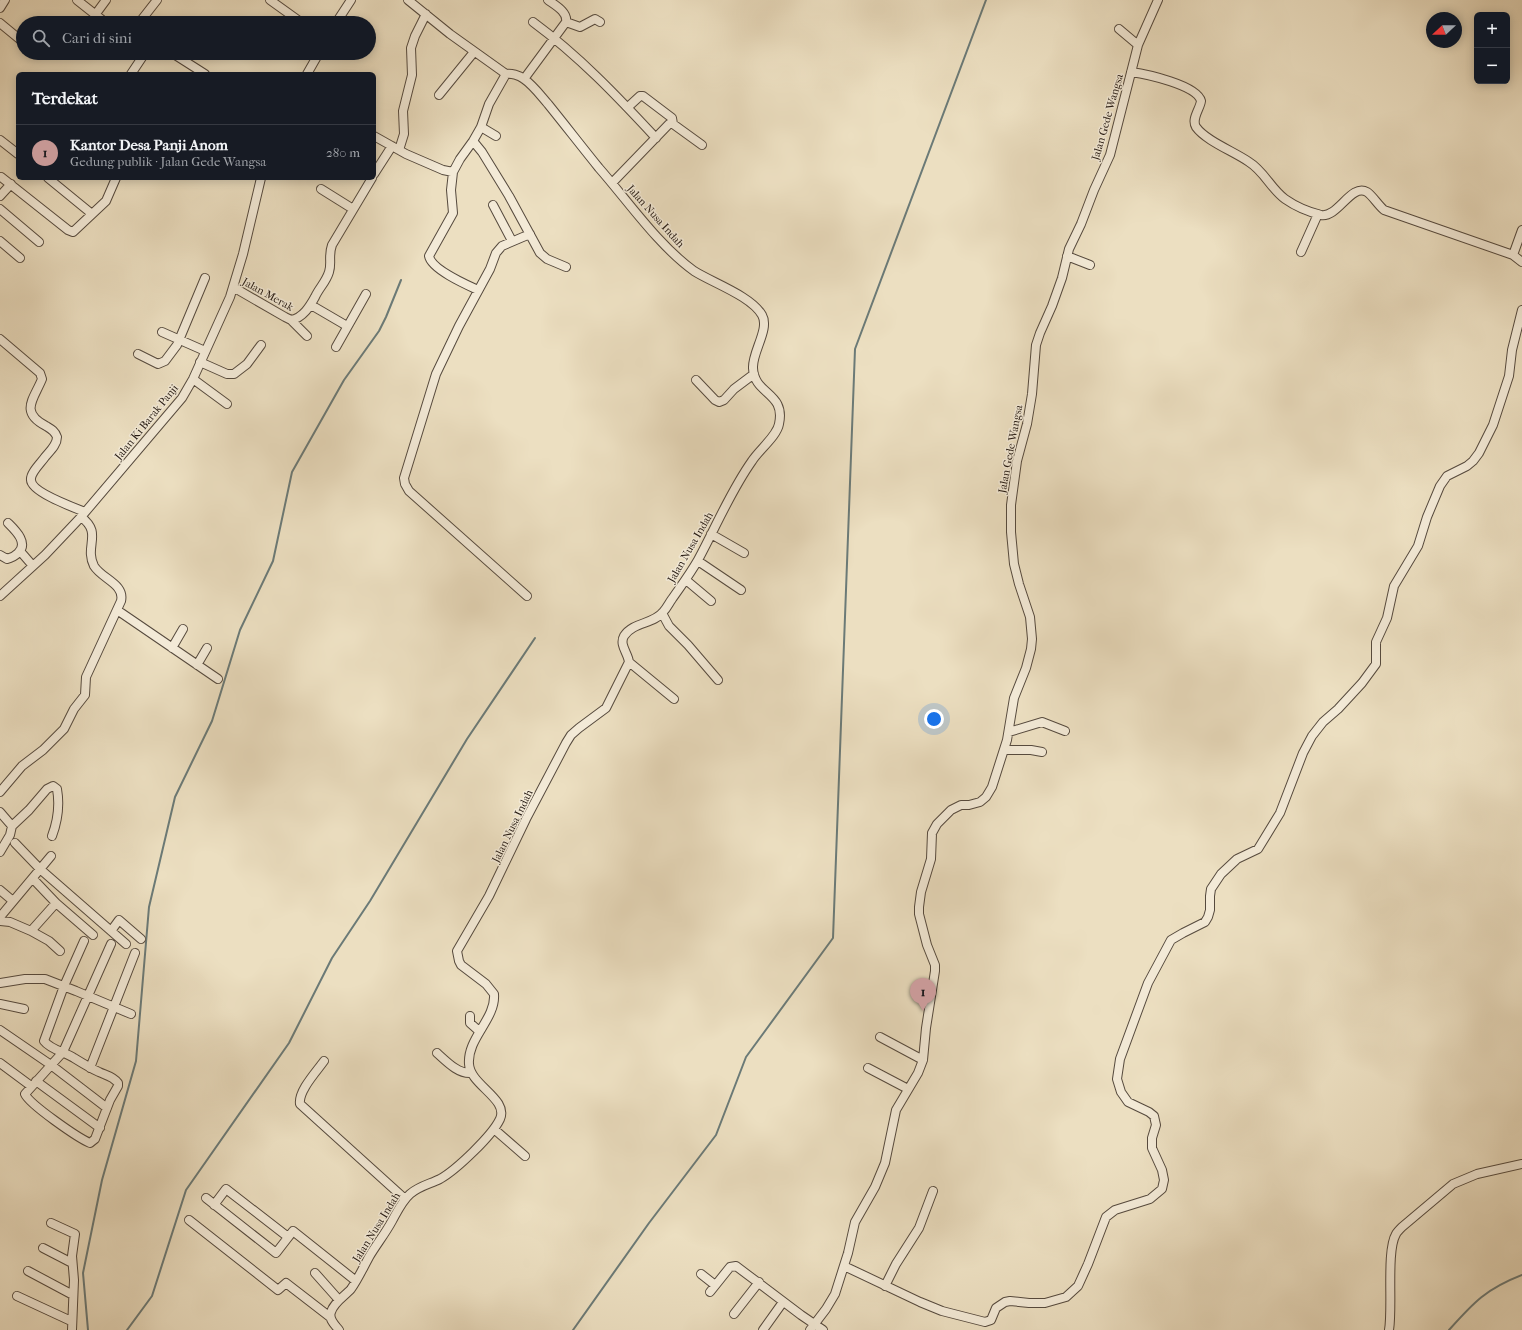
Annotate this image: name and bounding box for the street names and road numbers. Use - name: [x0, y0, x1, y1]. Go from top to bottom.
- street label: Jalan Gede Wangsa: [1089, 71, 1126, 163]
- street label: Jalan Nusa Indah: [623, 182, 688, 251]
- street label: Jalan Merak: [239, 275, 296, 314]
- street label: Jalan Ki Barak Panji: [111, 381, 181, 464]
- street label: Jalan Gede Wangsa: [995, 403, 1026, 495]
- street label: Jalan Nusa Indah: [664, 509, 716, 586]
- street label: Jalan Nusa Indah: [489, 787, 536, 866]
- street label: Jalan Nusa Indah: [349, 1189, 403, 1265]

